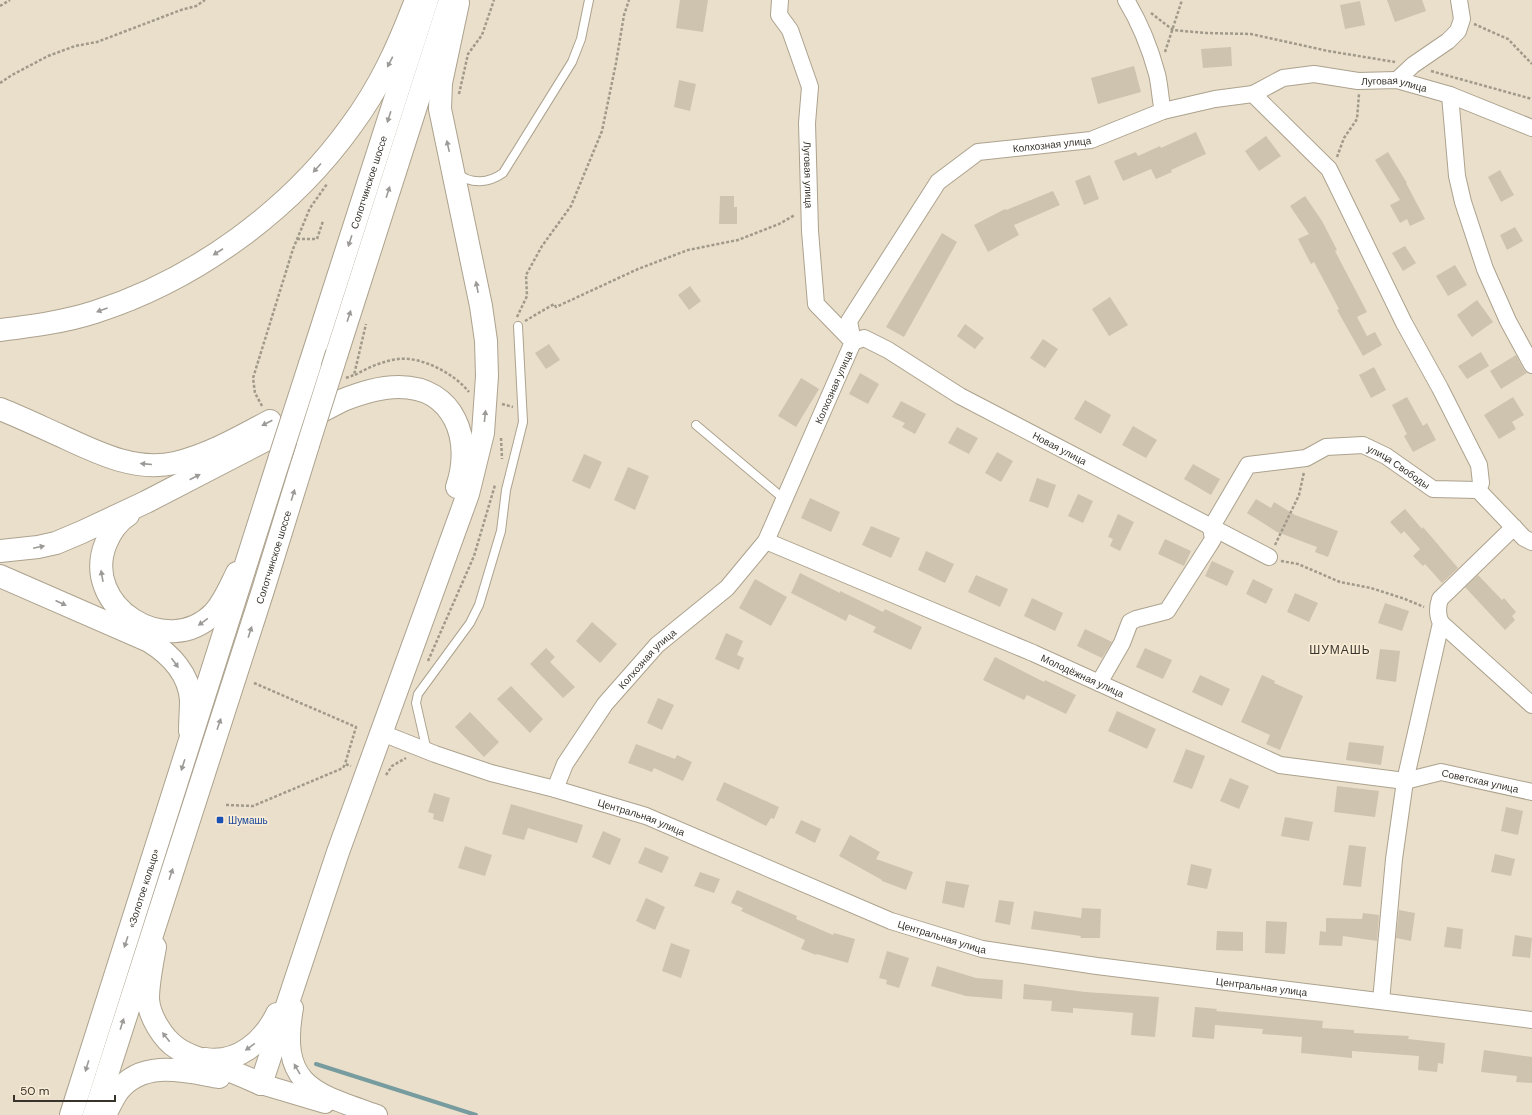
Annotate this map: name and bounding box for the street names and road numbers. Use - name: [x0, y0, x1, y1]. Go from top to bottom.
- street label: Луговая улица: [1361, 73, 1429, 95]
- street label: Солотчинское шоссе: [347, 133, 390, 230]
- street label: Колхозная улица: [1012, 133, 1092, 155]
- street label: Луговая улица: [801, 141, 816, 209]
- street label: Колхозная улица: [812, 348, 855, 426]
- street label: Новая улица: [1031, 429, 1089, 468]
- street label: улица Свободы: [1365, 442, 1433, 491]
- street label: Солотчинское шоссе: [253, 508, 294, 605]
- street label: Колхозная улица: [615, 625, 679, 691]
- street label: Молодёжная улица: [1039, 651, 1127, 700]
- street label: Советская улица: [1440, 766, 1520, 795]
- street label: Центральная улица: [596, 796, 688, 839]
- street label: «Золотое кольцо»: [124, 847, 162, 929]
- street label: Центральная улица: [896, 917, 988, 956]
- street label: Центральная улица: [1215, 974, 1309, 999]

